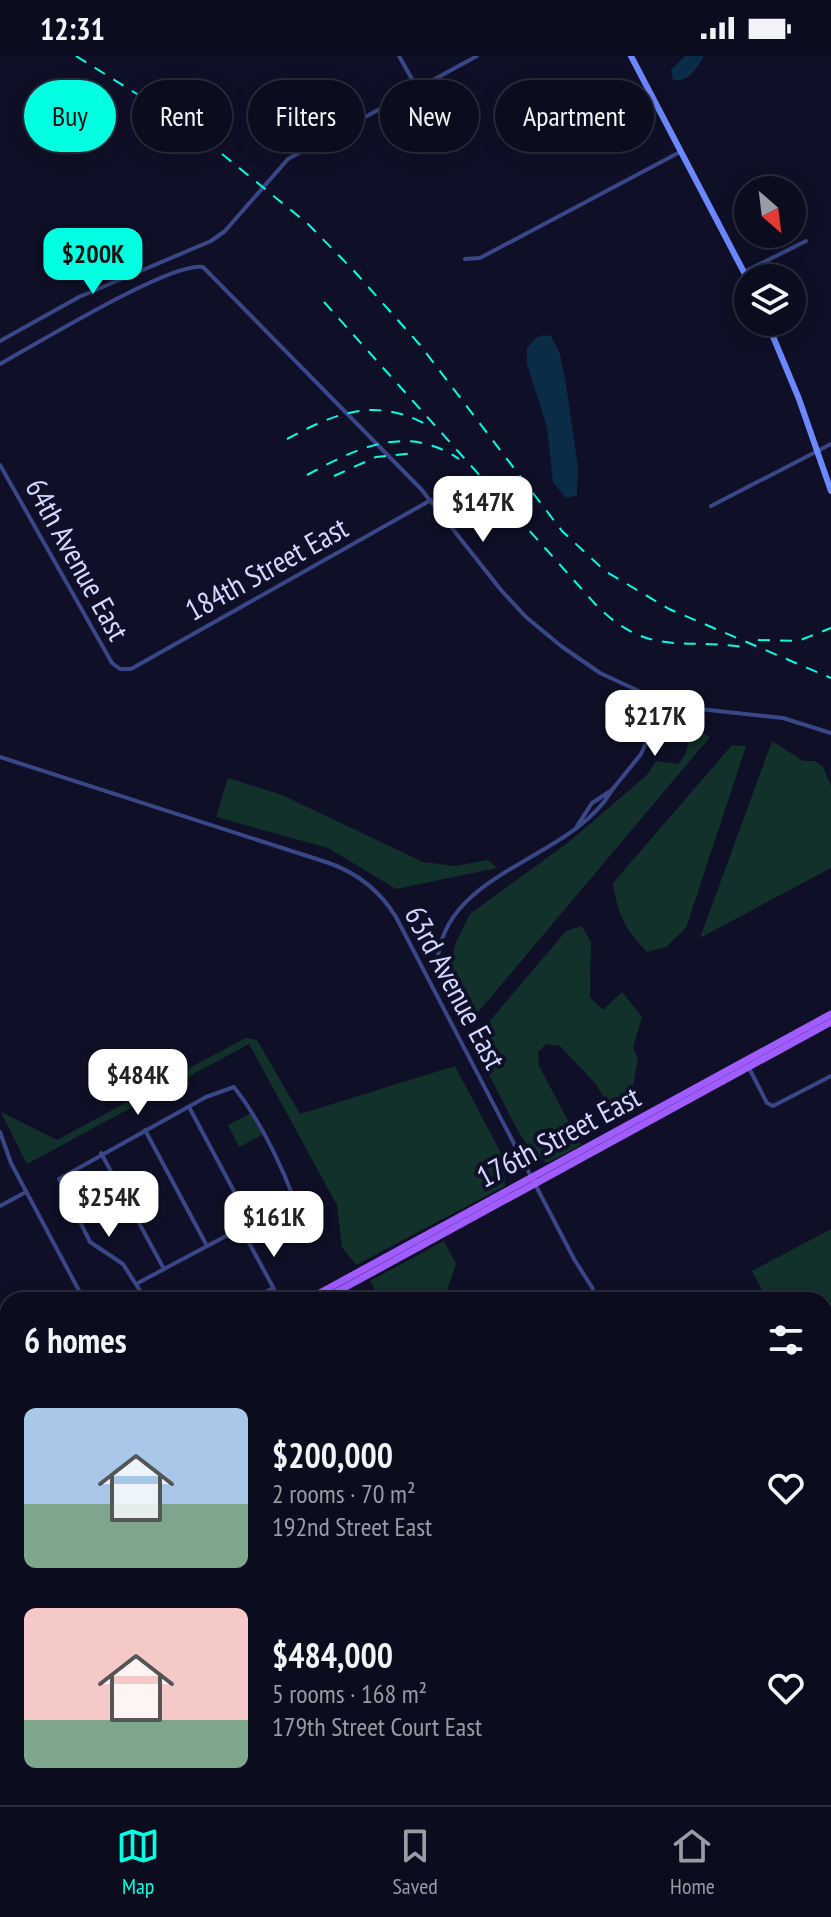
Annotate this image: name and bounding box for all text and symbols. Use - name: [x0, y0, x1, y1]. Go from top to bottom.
- text: 12:31: [40, 9, 105, 48]
- chip: Buy: [24, 80, 116, 152]
- chip: Rent: [132, 80, 232, 152]
- chip: Filters: [248, 80, 364, 152]
- chip: New: [380, 80, 479, 152]
- chip: Apartment: [495, 80, 654, 152]
- north arrow: [734, 176, 806, 248]
- map controls: [734, 176, 806, 336]
- pin: $200K: [37, 228, 149, 296]
- text: $200K: [61, 237, 125, 270]
- button: layers: [734, 264, 806, 336]
- street label: 64th Avenue East: [17, 471, 139, 648]
- pin: $147K: [427, 476, 539, 544]
- text: $147K: [451, 485, 515, 518]
- street label: 184th Street East: [178, 507, 355, 629]
- pin: $217K: [599, 690, 711, 758]
- text: $217K: [623, 699, 687, 732]
- street label: 63rd Avenue East: [397, 899, 516, 1076]
- pin: $484K: [82, 1049, 194, 1117]
- text: $484K: [106, 1058, 170, 1091]
- street label: 176th Street East: [469, 1076, 647, 1195]
- pin: $254K: [53, 1171, 165, 1239]
- text: $254K: [77, 1180, 141, 1213]
- pin: $161K: [218, 1191, 330, 1259]
- text: $161K: [242, 1200, 306, 1233]
- text: 6 homes: [24, 1318, 127, 1362]
- icon: filters: [764, 1318, 808, 1362]
- text: $200,000: [272, 1433, 393, 1477]
- icon: home: [88, 1440, 184, 1536]
- icon: heart: [764, 1466, 808, 1510]
- text: 2 rooms · 70 m²: [272, 1477, 416, 1510]
- text: 192nd Street East: [272, 1510, 432, 1543]
- text: $484,000: [272, 1633, 393, 1677]
- icon: home: [88, 1640, 184, 1736]
- icon: heart: [764, 1666, 808, 1710]
- text: 5 rooms · 168 m²: [272, 1677, 427, 1710]
- text: 179th Street Court East: [272, 1710, 482, 1743]
- tab: Map: [116, 1824, 160, 1900]
- tab: Saved: [392, 1824, 438, 1900]
- tab: Home: [670, 1824, 715, 1900]

